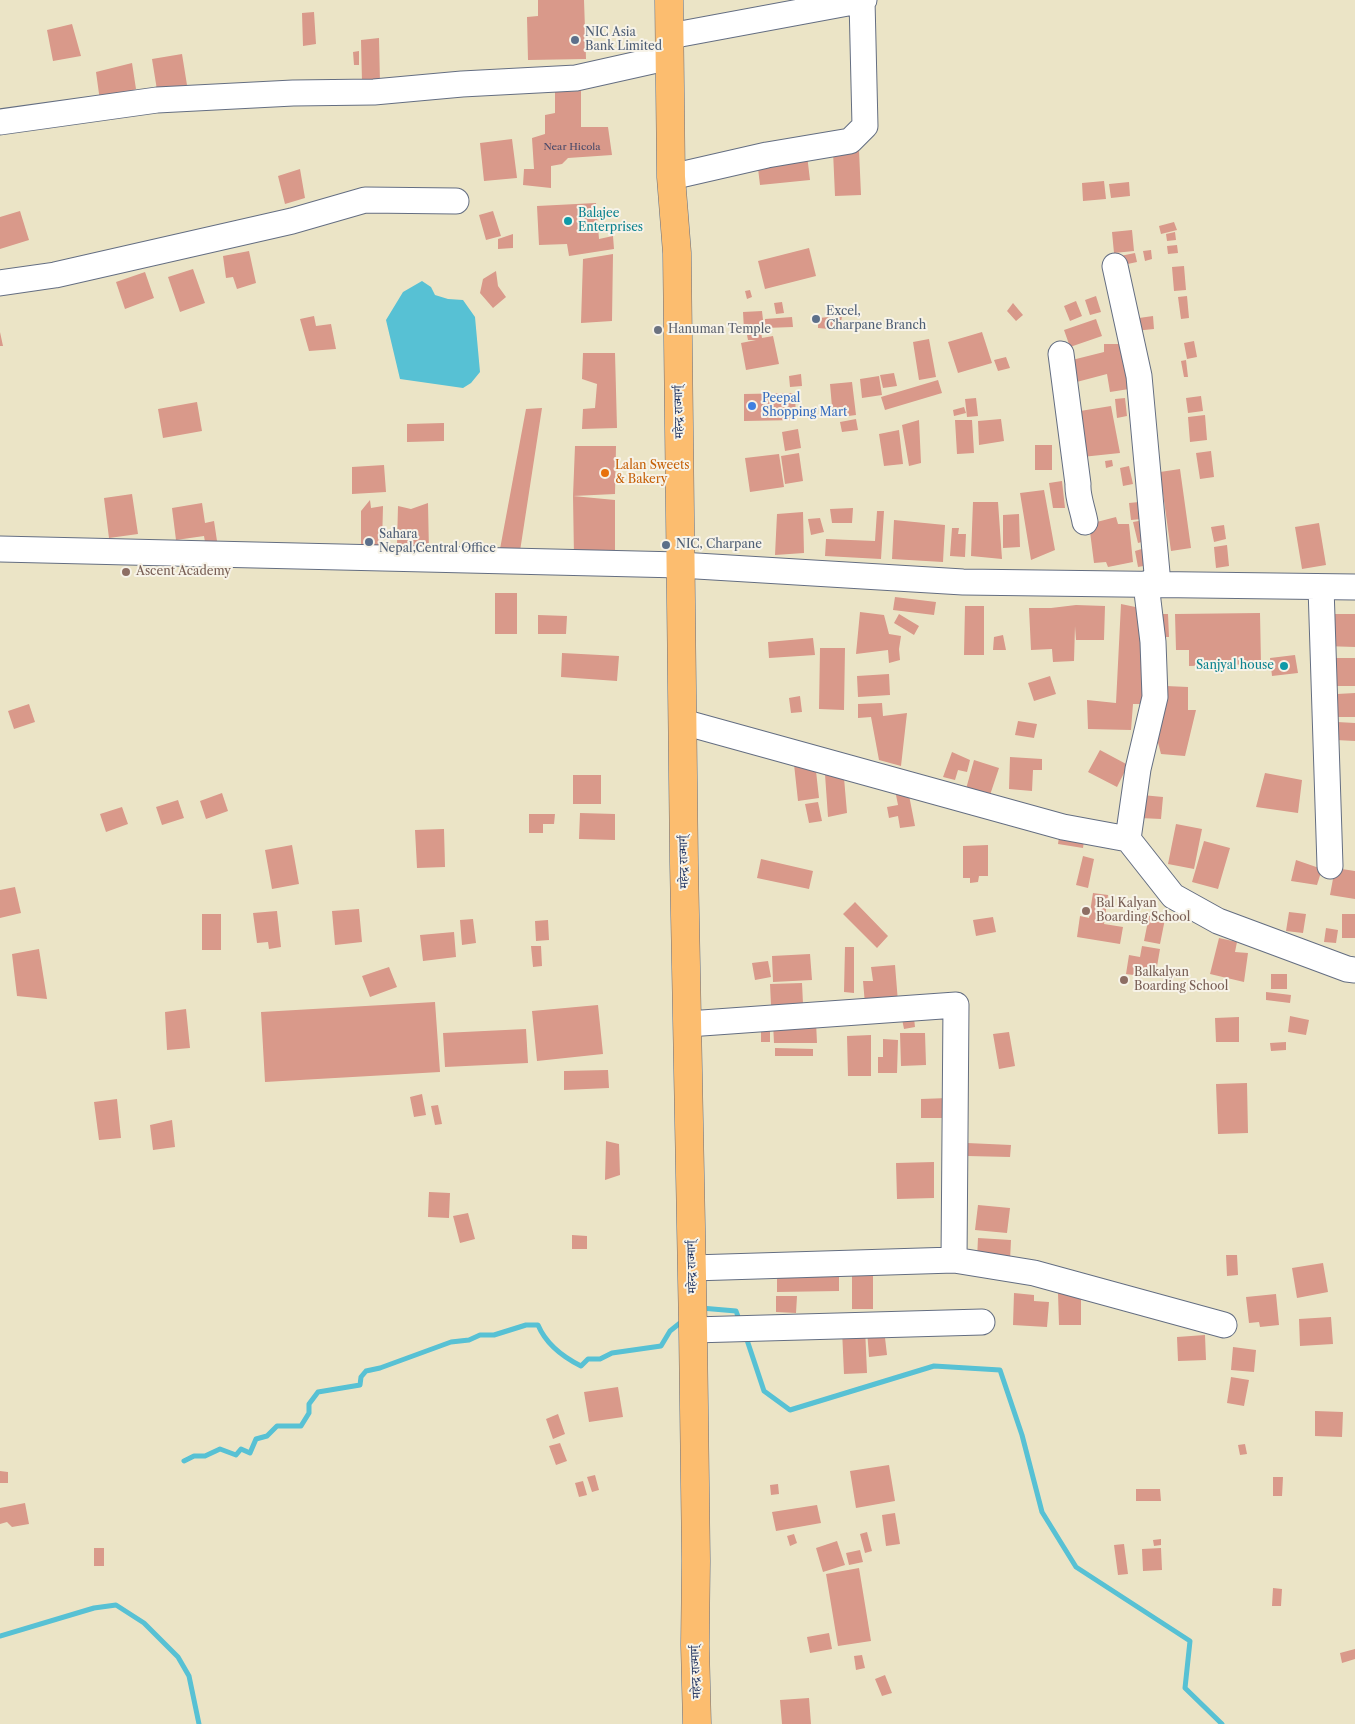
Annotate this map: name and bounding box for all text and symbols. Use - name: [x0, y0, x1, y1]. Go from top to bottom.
- place label: NIC Asia Bank Limited: [585, 26, 662, 54]
- marker: NIC Asia Bank Limited: [569, 34, 581, 46]
- house number: Near Hicola: [544, 141, 600, 153]
- place label: Balajee Enterprises: [578, 207, 643, 235]
- marker: Balajee Enterprises: [562, 215, 574, 227]
- place label: Excel, Charpane Branch: [826, 305, 926, 333]
- marker: Excel, Charpane Branch: [810, 313, 822, 325]
- place label: Hanuman Temple: [668, 323, 771, 337]
- marker: Hanuman Temple: [652, 324, 664, 336]
- street label: महेन्द्र राज्मार्ग्: [671, 385, 687, 439]
- place label: Peepal Shopping Mart: [762, 392, 847, 420]
- marker: Peepal Shopping Mart: [746, 400, 758, 412]
- place label: Lalan Sweets & Bakery: [615, 459, 689, 487]
- marker: Lalan Sweets & Bakery: [599, 467, 611, 479]
- place label: Sahara Nepal,Central Office: [379, 528, 496, 556]
- marker: Sahara Nepal,Central Office: [363, 536, 375, 548]
- place label: NIC, Charpane: [676, 538, 762, 552]
- marker: NIC, Charpane: [660, 539, 672, 551]
- place label: Ascent Academy: [136, 565, 231, 579]
- marker: Ascent Academy: [120, 566, 132, 578]
- place label: Sanjyal house: [1196, 659, 1274, 673]
- marker: Sanjyal house: [1278, 660, 1290, 672]
- street label: महेन्द्र राज्मार्ग्: [676, 835, 692, 889]
- place label: Bal Kalyan Boarding School: [1096, 897, 1190, 925]
- marker: Bal Kalyan Boarding School: [1080, 905, 1092, 917]
- place label: Balkalyan Boarding School: [1134, 966, 1228, 994]
- marker: Balkalyan Boarding School: [1118, 974, 1130, 986]
- street label: महेन्द्र राज्मार्ग्: [684, 1240, 700, 1294]
- street label: महेन्द्र राज्मार्ग्: [688, 1645, 704, 1699]

